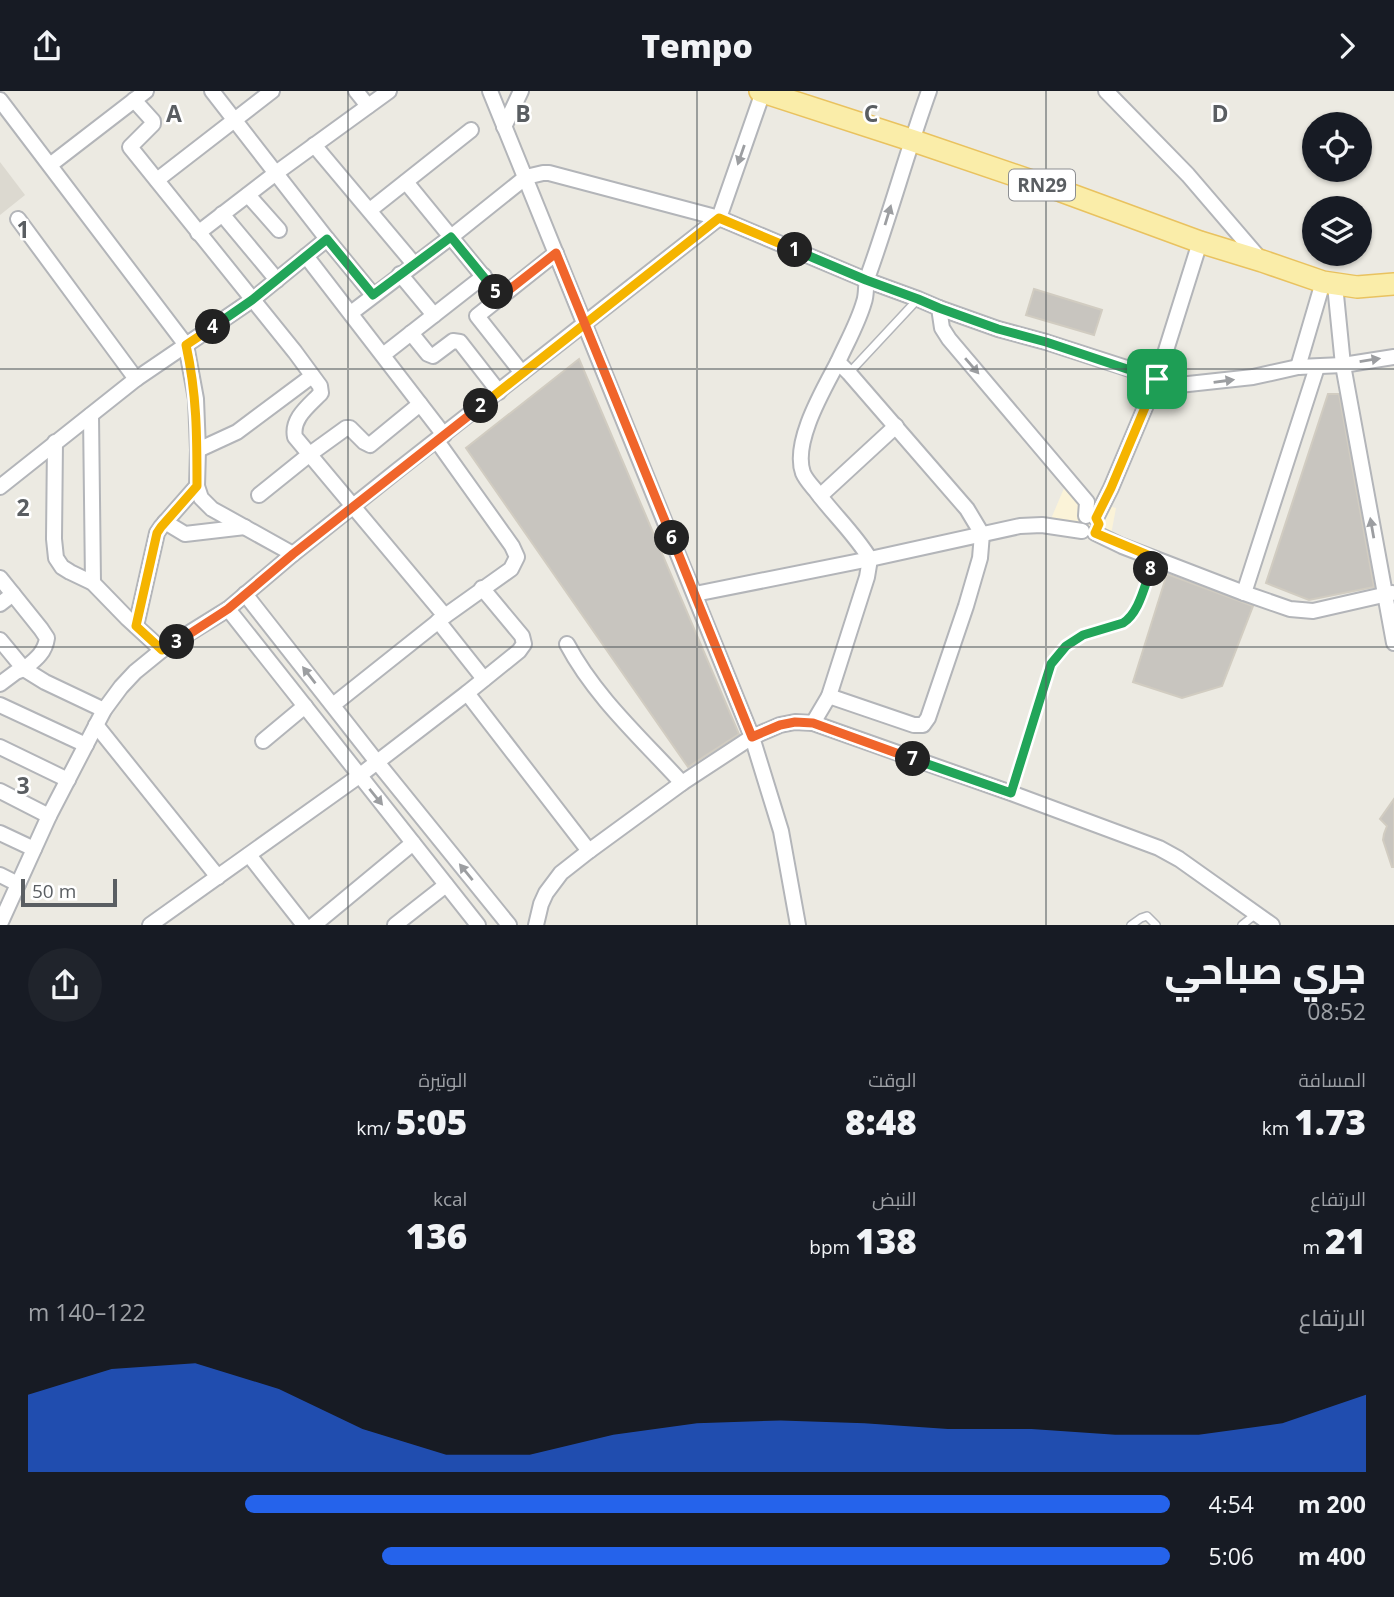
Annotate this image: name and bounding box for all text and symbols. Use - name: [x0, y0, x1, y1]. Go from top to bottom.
- text: Tempo: [641, 24, 753, 67]
- icon: share: [28, 27, 66, 65]
- icon: forward: [1328, 27, 1366, 65]
- text: A: [166, 97, 182, 129]
- text: B: [515, 97, 531, 129]
- text: C: [864, 97, 878, 129]
- text: D: [1211, 97, 1229, 129]
- map controls: [1302, 112, 1372, 266]
- button: locate: [1302, 112, 1372, 182]
- one-way arrow: [735, 145, 746, 166]
- road number: RN29: [1009, 169, 1075, 201]
- button: layers: [1302, 196, 1372, 266]
- one-way arrow: [883, 205, 894, 226]
- text: 1: [16, 213, 30, 245]
- pin: 1: [778, 233, 812, 267]
- text: 1: [789, 236, 800, 262]
- pin: 5: [478, 275, 514, 309]
- text: 5: [490, 278, 501, 304]
- pin: 4: [196, 309, 230, 345]
- text: 4: [207, 313, 218, 339]
- pin: [1127, 349, 1187, 409]
- one-way arrow: [1359, 355, 1381, 366]
- one-way arrow: [964, 357, 979, 374]
- icon: arrive: [1138, 360, 1176, 398]
- one-way arrow: [1213, 375, 1235, 386]
- pin: 2: [463, 389, 498, 423]
- text: 2: [475, 392, 486, 418]
- text: 2: [16, 491, 30, 523]
- one-way arrow: [1367, 517, 1378, 539]
- pin: 6: [654, 521, 690, 555]
- text: 6: [666, 524, 677, 550]
- pin: 8: [1134, 552, 1168, 587]
- text: 8: [1145, 555, 1156, 581]
- pin: 3: [160, 625, 194, 659]
- text: 3: [171, 628, 182, 654]
- one-way arrow: [302, 666, 317, 684]
- pin: 7: [895, 741, 930, 777]
- text: 7: [907, 745, 918, 771]
- text: 3: [16, 769, 30, 801]
- one-way arrow: [368, 789, 383, 806]
- one-way arrow: [459, 863, 474, 880]
- scale bar: [21, 876, 117, 908]
- text: 50 m: [32, 878, 76, 904]
- text: جري صباحي: [1165, 943, 1366, 995]
- button: share: [28, 948, 102, 1022]
- text: 08:52: [1307, 995, 1366, 1027]
- text: الوتيرة: [419, 1067, 467, 1093]
- text: الوقت: [868, 1067, 917, 1093]
- text: المسافة: [1298, 1067, 1366, 1093]
- text: 5:05: [396, 1098, 467, 1145]
- text: 8:48: [845, 1098, 917, 1145]
- text: 1.73: [1294, 1098, 1366, 1145]
- text: /km: [356, 1115, 396, 1141]
- text: km: [1262, 1115, 1294, 1141]
- text: kcal: [433, 1186, 467, 1212]
- text: النبض: [872, 1186, 917, 1212]
- text: الارتفاع: [1310, 1186, 1366, 1212]
- text: 136: [406, 1212, 467, 1259]
- text: 138: [855, 1217, 917, 1264]
- text: 21: [1325, 1217, 1366, 1264]
- text: bpm: [809, 1234, 855, 1260]
- text: m: [1302, 1234, 1325, 1260]
- text: 122–140 m: [28, 1296, 146, 1328]
- text: الارتفاع: [1299, 1301, 1366, 1333]
- text: 4:54: [1209, 1488, 1254, 1520]
- text: 200 m: [1298, 1488, 1366, 1520]
- text: 5:06: [1209, 1540, 1254, 1572]
- text: 400 m: [1298, 1540, 1366, 1572]

